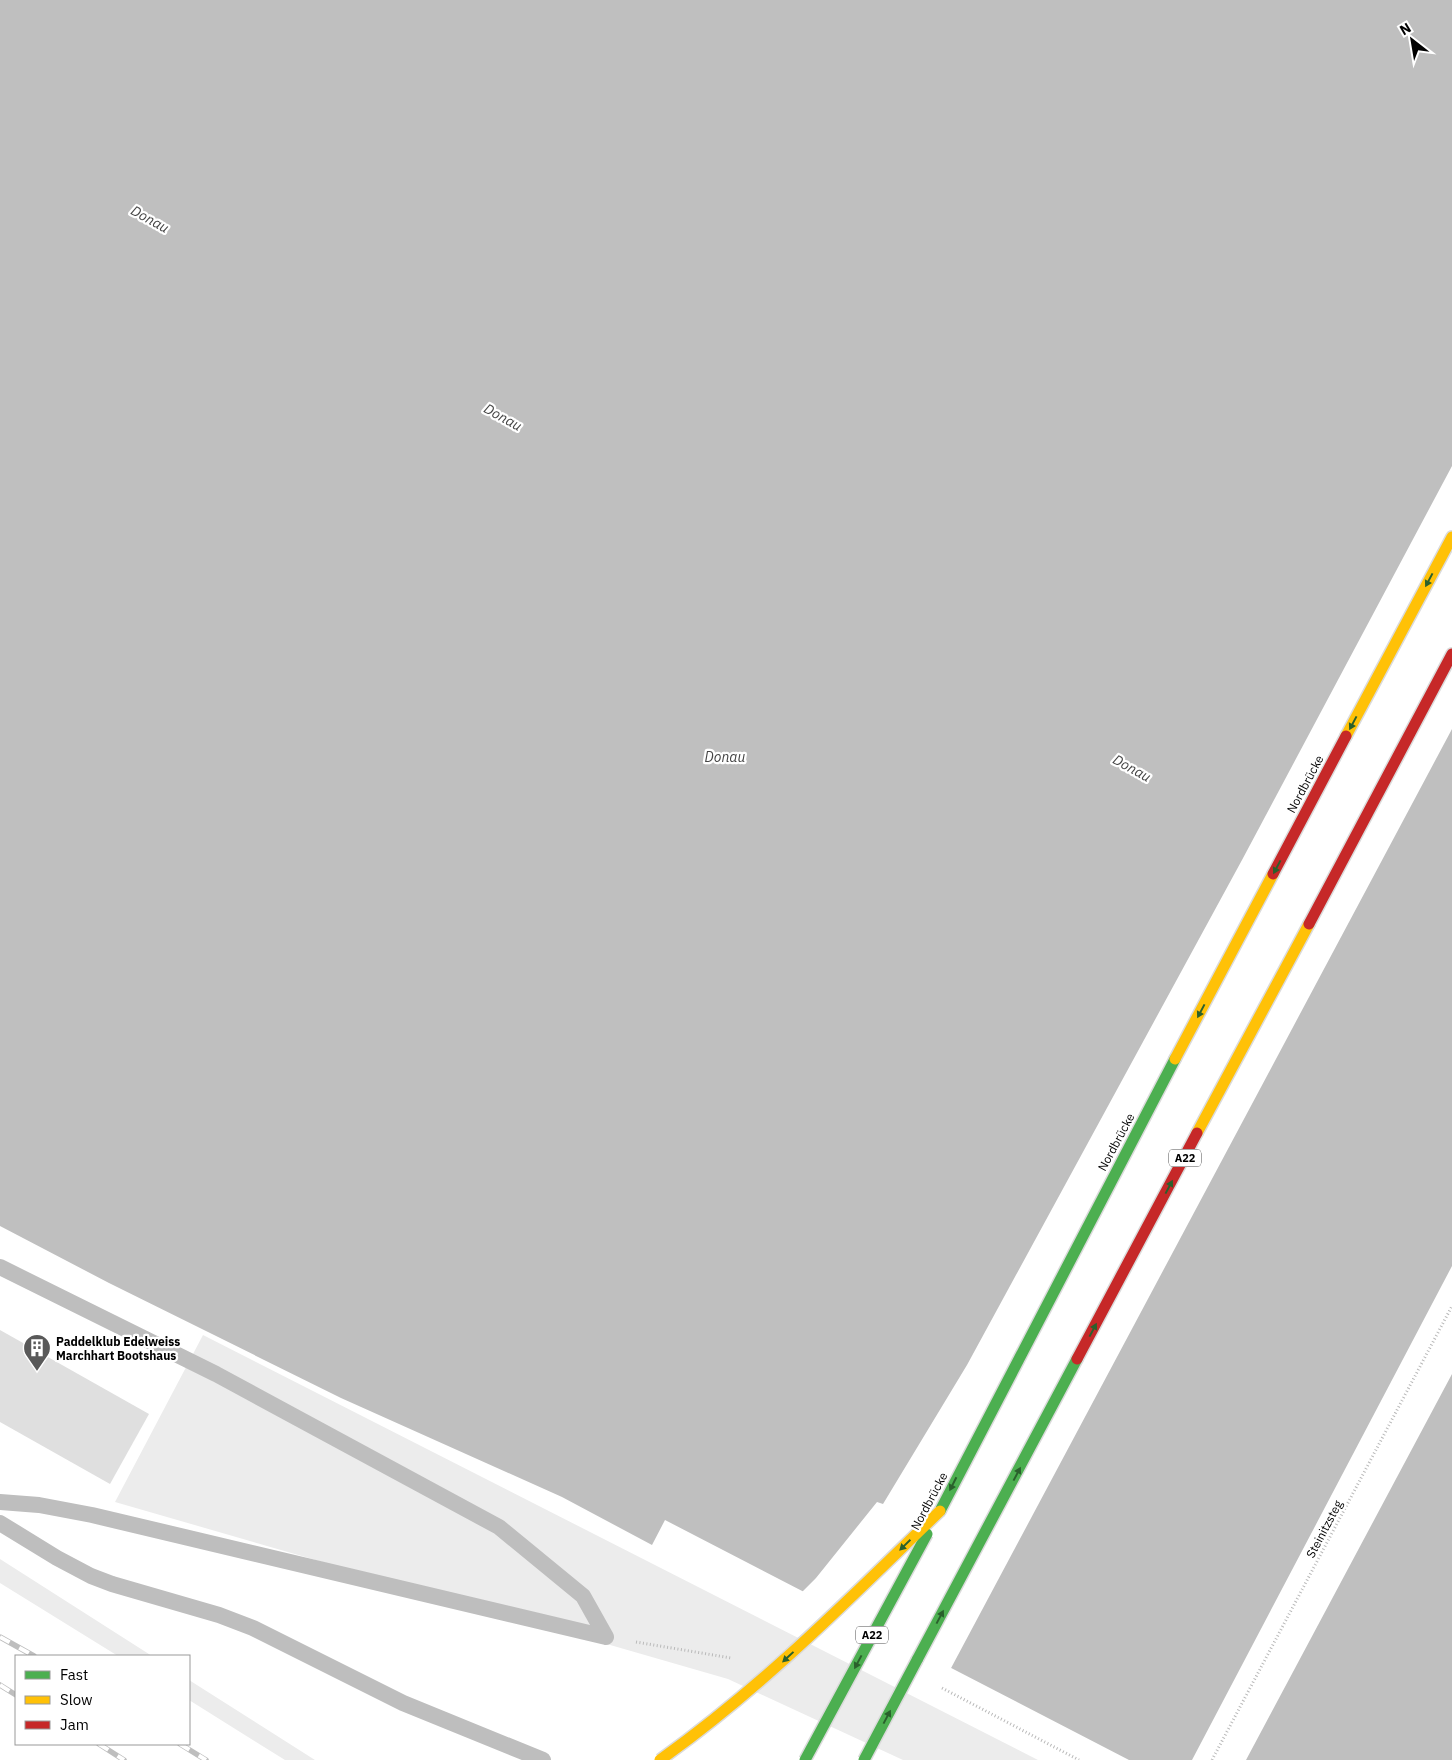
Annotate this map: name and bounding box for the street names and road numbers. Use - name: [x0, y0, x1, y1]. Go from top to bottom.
- street label: Nordbrücke: [1283, 752, 1327, 816]
- street label: Nordbrücke: [1094, 1110, 1138, 1174]
- road number: A22: [1169, 1150, 1201, 1166]
- street label: Nordbrücke: [907, 1469, 951, 1533]
- street label: Steinitzsteg: [1303, 1497, 1346, 1560]
- road number: A22: [856, 1626, 888, 1644]

